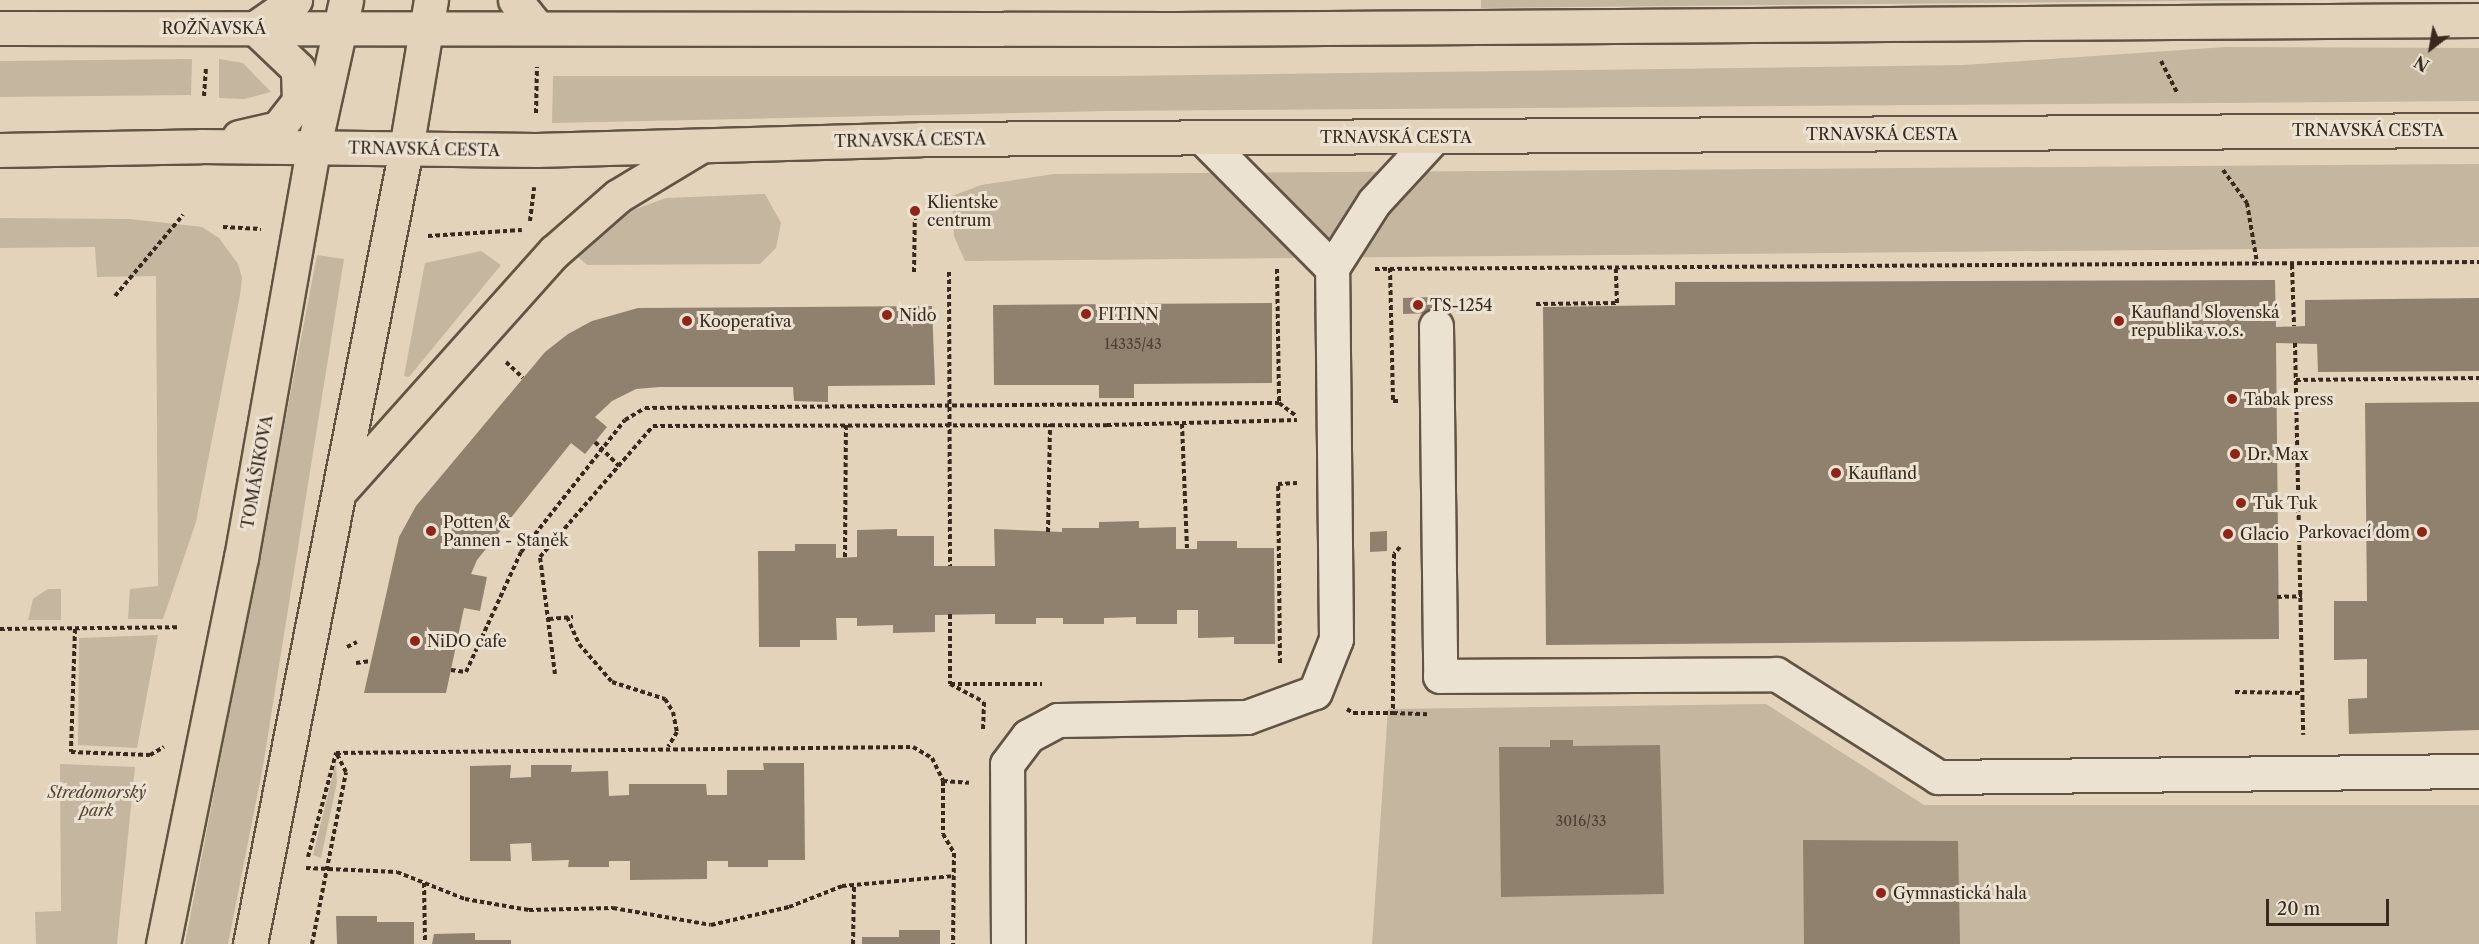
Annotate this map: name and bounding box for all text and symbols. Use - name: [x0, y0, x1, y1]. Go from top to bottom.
- street label: ROŽŇAVSKÁ: [162, 18, 266, 38]
- north arrow: [2401, 18, 2461, 78]
- text: N: [2411, 51, 2433, 76]
- street label: TRNAVSKÁ CESTA: [2292, 120, 2444, 140]
- street label: TRNAVSKÁ CESTA: [1806, 124, 1958, 144]
- street label: TRNAVSKÁ CESTA: [1320, 127, 1472, 147]
- street label: TRNAVSKÁ CESTA: [834, 129, 986, 151]
- street label: TRNAVSKÁ CESTA: [348, 138, 500, 160]
- place label: Klientske centrum: [927, 192, 998, 230]
- marker: Klientske centrum: [908, 204, 922, 218]
- place label: TS-1254: [1430, 295, 1493, 315]
- marker: TS-1254: [1411, 298, 1425, 312]
- place label: Kaufland Slovenská republika v.o.s.: [2131, 302, 2279, 340]
- place label: FITINN: [1098, 304, 1159, 324]
- place label: Nido: [899, 305, 937, 325]
- marker: FITINN: [1079, 307, 1093, 321]
- marker: Nido: [880, 308, 894, 322]
- place label: Kooperativa: [699, 311, 791, 331]
- marker: Kooperativa: [680, 314, 694, 328]
- marker: Kaufland Slovenská republika v.o.s.: [2112, 314, 2126, 328]
- house number: 14335/43: [1104, 336, 1162, 352]
- place label: Tabak press: [2244, 389, 2334, 409]
- marker: Tabak press: [2225, 392, 2239, 406]
- street label: TOMÁŠIKOVA: [238, 414, 276, 530]
- place label: Dr. Max: [2247, 444, 2309, 464]
- marker: Dr. Max: [2228, 447, 2242, 461]
- place label: Kaufland: [1848, 463, 1917, 483]
- marker: Kaufland: [1829, 466, 1843, 480]
- place label: Tuk Tuk: [2253, 493, 2318, 513]
- marker: Tuk Tuk: [2234, 496, 2248, 510]
- place label: Potten & Pannen - Staněk: [443, 512, 569, 550]
- place label: Parkovací dom: [2298, 522, 2410, 542]
- marker: Potten & Pannen - Staněk: [424, 524, 438, 538]
- place label: Glacio: [2240, 524, 2289, 544]
- marker: Parkovací dom: [2415, 525, 2429, 539]
- marker: Glacio: [2221, 527, 2235, 541]
- place label: NiDO cafe: [427, 631, 507, 651]
- marker: NiDO cafe: [408, 634, 422, 648]
- park label: Stredomorský park: [48, 782, 146, 820]
- house number: 3016/33: [1555, 813, 1607, 829]
- place label: Gymnastická hala: [1893, 883, 2027, 903]
- marker: Gymnastická hala: [1874, 886, 1888, 900]
- scale bar: [2269, 887, 2392, 925]
- text: 20 m: [2277, 898, 2320, 920]

